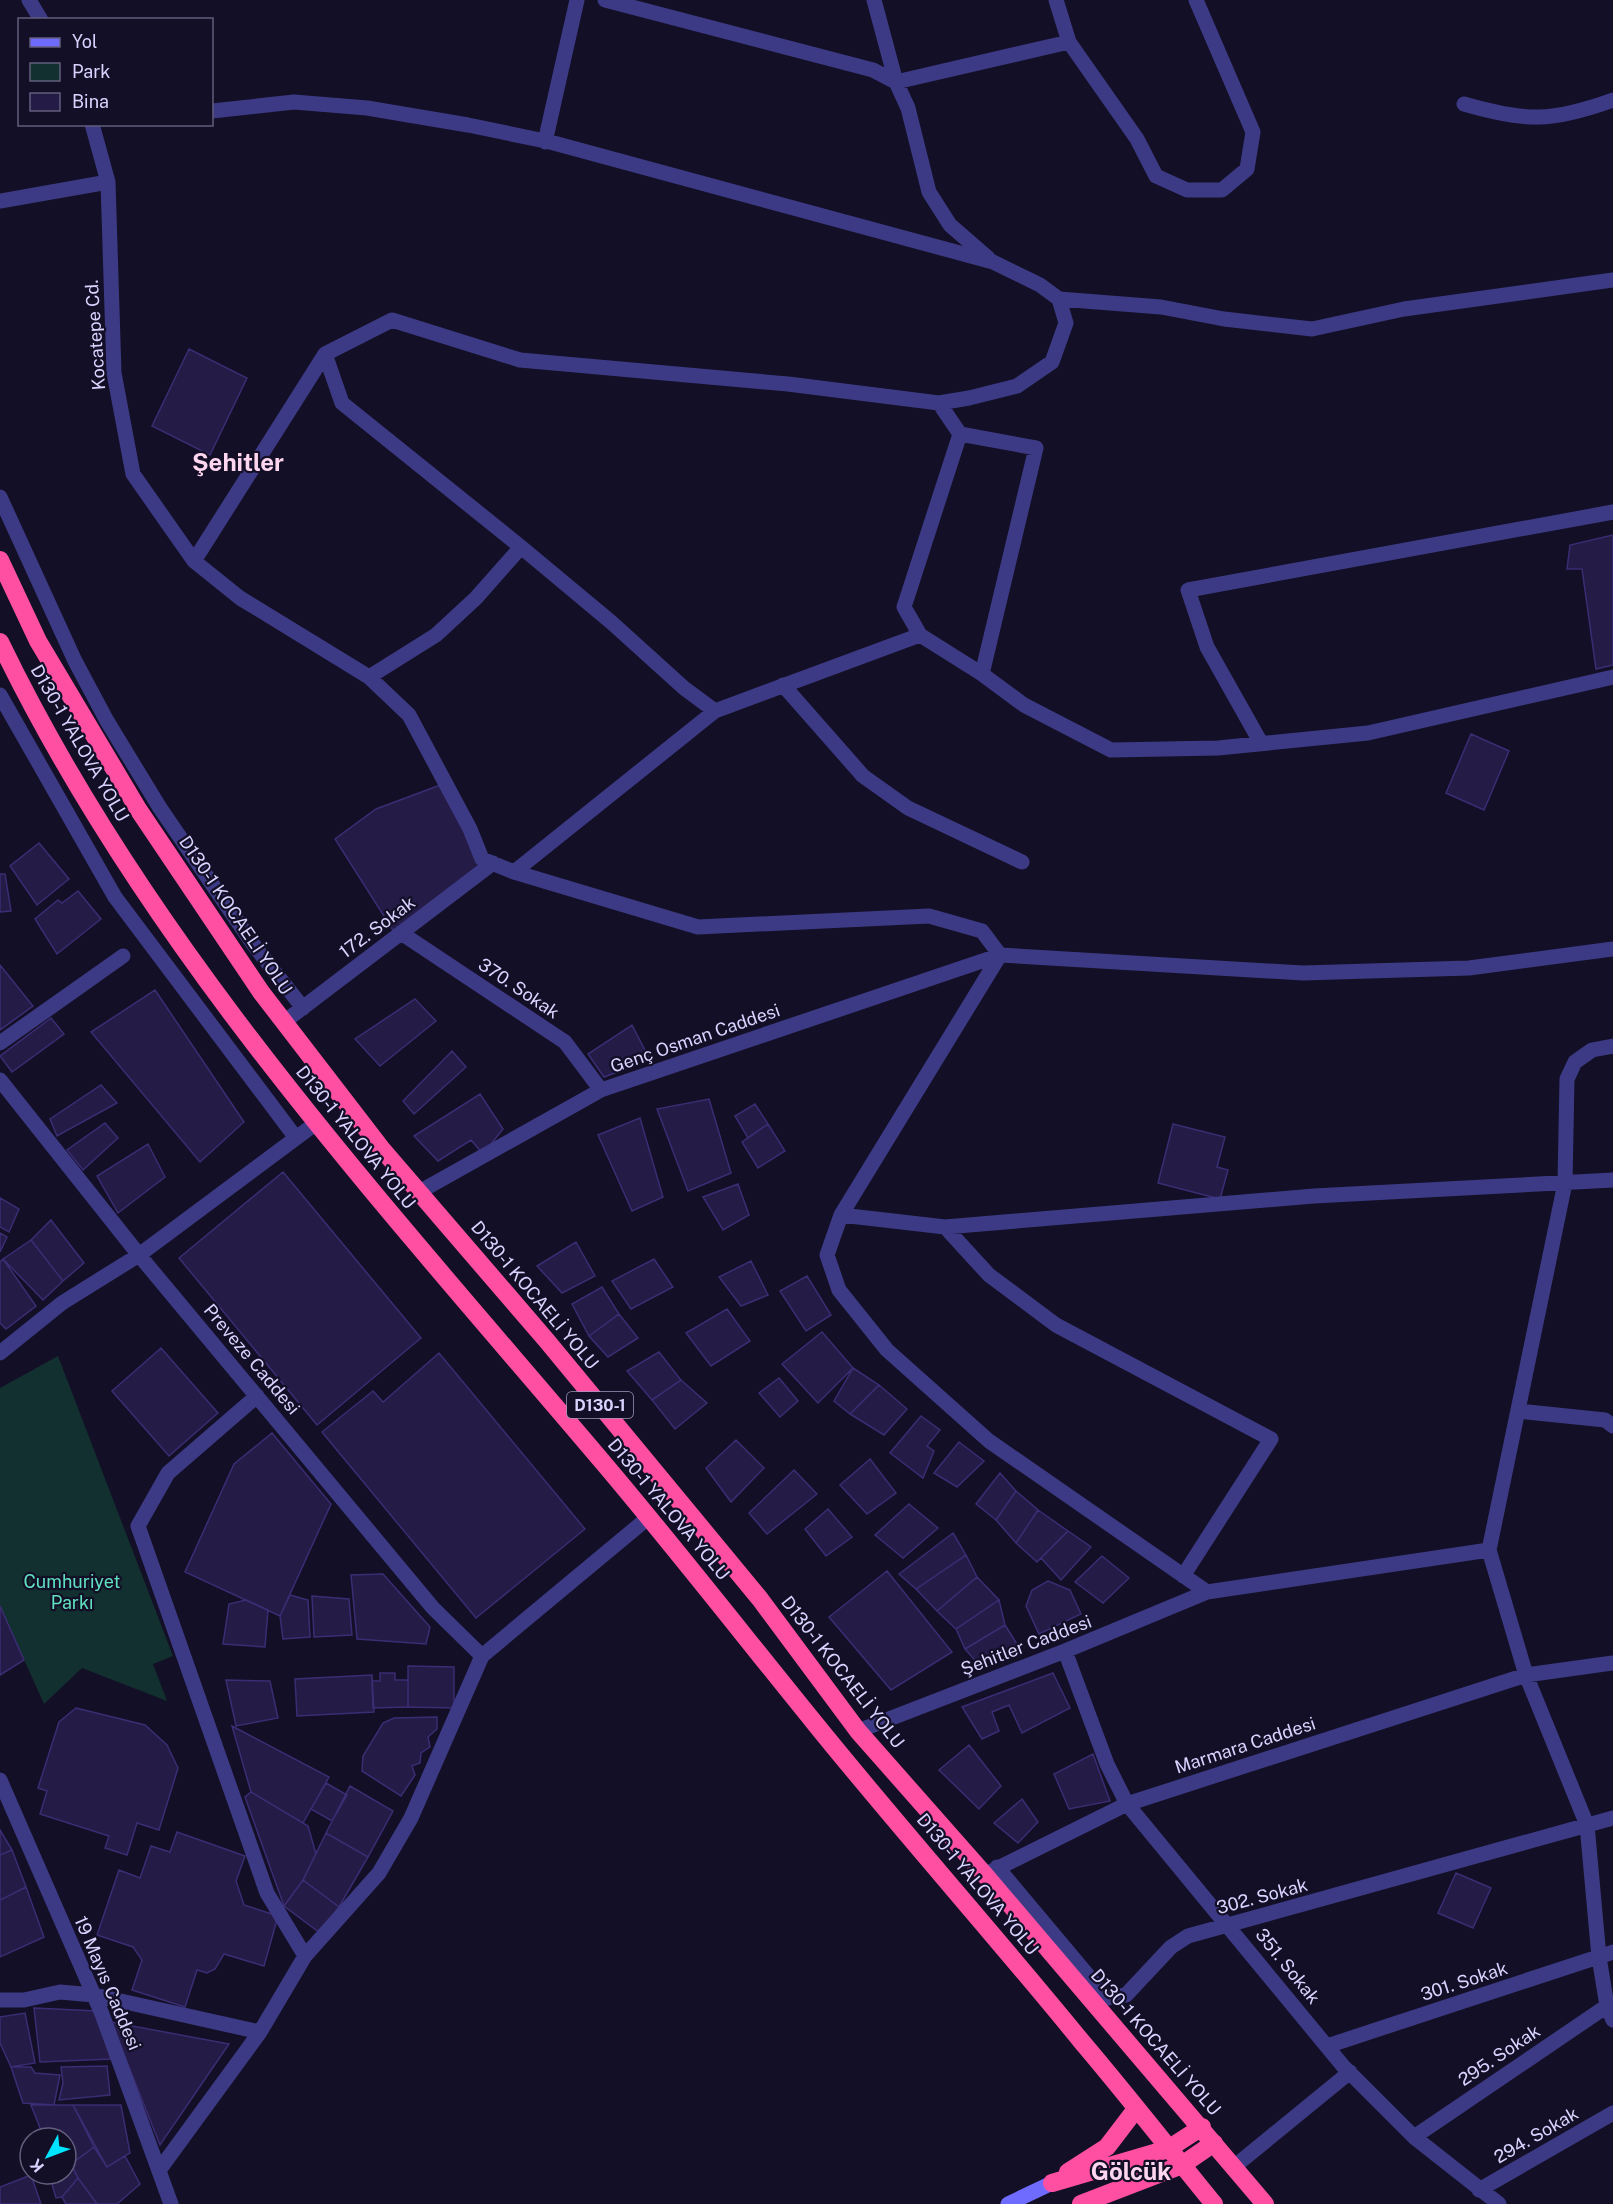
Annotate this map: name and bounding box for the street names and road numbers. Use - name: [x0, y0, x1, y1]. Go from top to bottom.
- street label: Kocatepe Cd.: [81, 279, 109, 391]
- street label: D130-1 YALOVA YOLU: [26, 661, 134, 825]
- street label: D130-1 KOCAELİ YOLU: [175, 831, 298, 998]
- street label: 172. Sokak: [335, 892, 419, 962]
- street label: 370. Sokak: [475, 953, 563, 1023]
- street label: Genç Osman Caddesi: [608, 999, 782, 1077]
- street label: D130-1 YALOVA YOLU: [292, 1061, 420, 1213]
- street label: D130-1 KOCAELİ YOLU: [467, 1216, 604, 1373]
- street label: Preveze Caddesi: [200, 1300, 304, 1418]
- road number: D130-1: [567, 1392, 633, 1418]
- street label: D130-1 YALOVA YOLU: [604, 1434, 734, 1584]
- street label: D130-1 KOCAELİ YOLU: [777, 1591, 910, 1752]
- street label: Şehitler Caddesi: [958, 1610, 1094, 1680]
- street label: Marmara Caddesi: [1172, 1712, 1318, 1778]
- street label: D130-1 YALOVA YOLU: [913, 1809, 1043, 1959]
- street label: 302. Sokak: [1214, 1874, 1310, 1918]
- street label: 19 Mayıs Caddesi: [70, 1913, 146, 2053]
- street label: 351. Sokak: [1251, 1924, 1325, 2008]
- street label: 301. Sokak: [1418, 1957, 1510, 2005]
- street label: D130-1 KOCAELİ YOLU: [1087, 1964, 1226, 2119]
- street label: 295. Sokak: [1454, 2020, 1544, 2090]
- street label: 294. Sokak: [1490, 2102, 1582, 2168]

